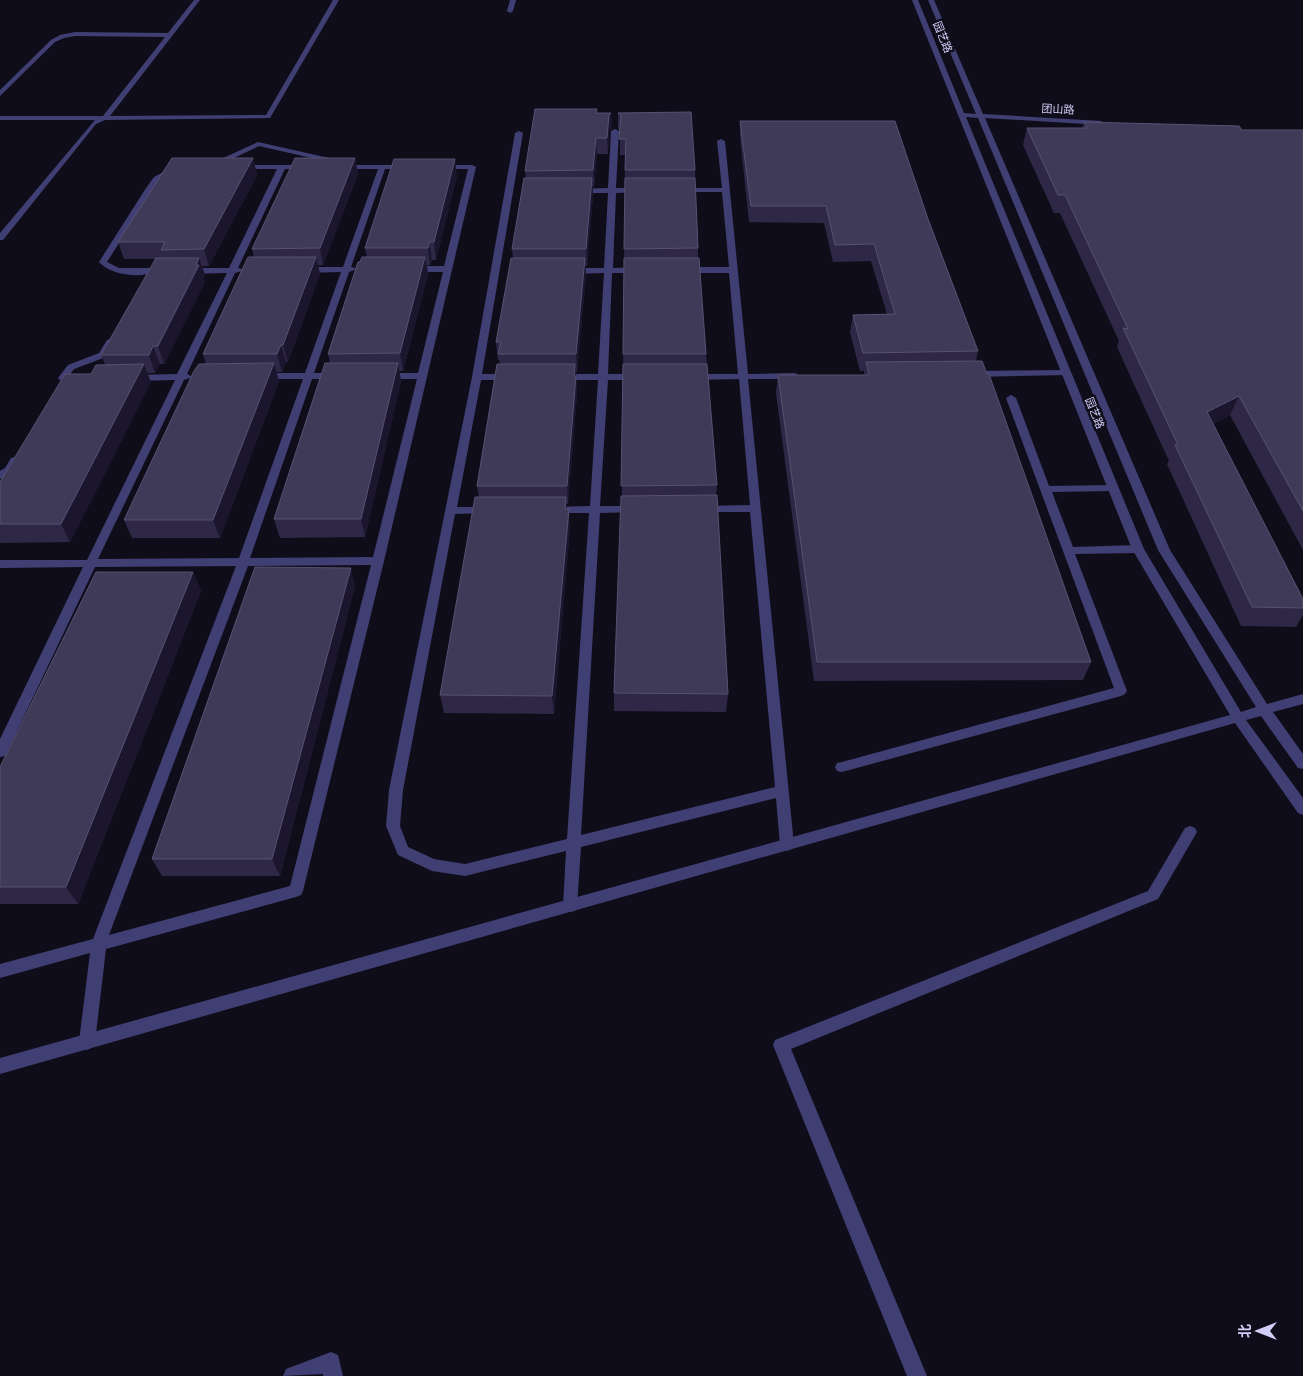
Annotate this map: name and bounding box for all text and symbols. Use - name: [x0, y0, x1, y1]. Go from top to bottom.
- street label: 园艺路: [930, 19, 956, 55]
- street label: 团山路: [1041, 101, 1075, 117]
- street label: 园艺路: [1082, 395, 1108, 431]
- north arrow: [1233, 1306, 1283, 1356]
- text: 北: [1236, 1324, 1254, 1338]

